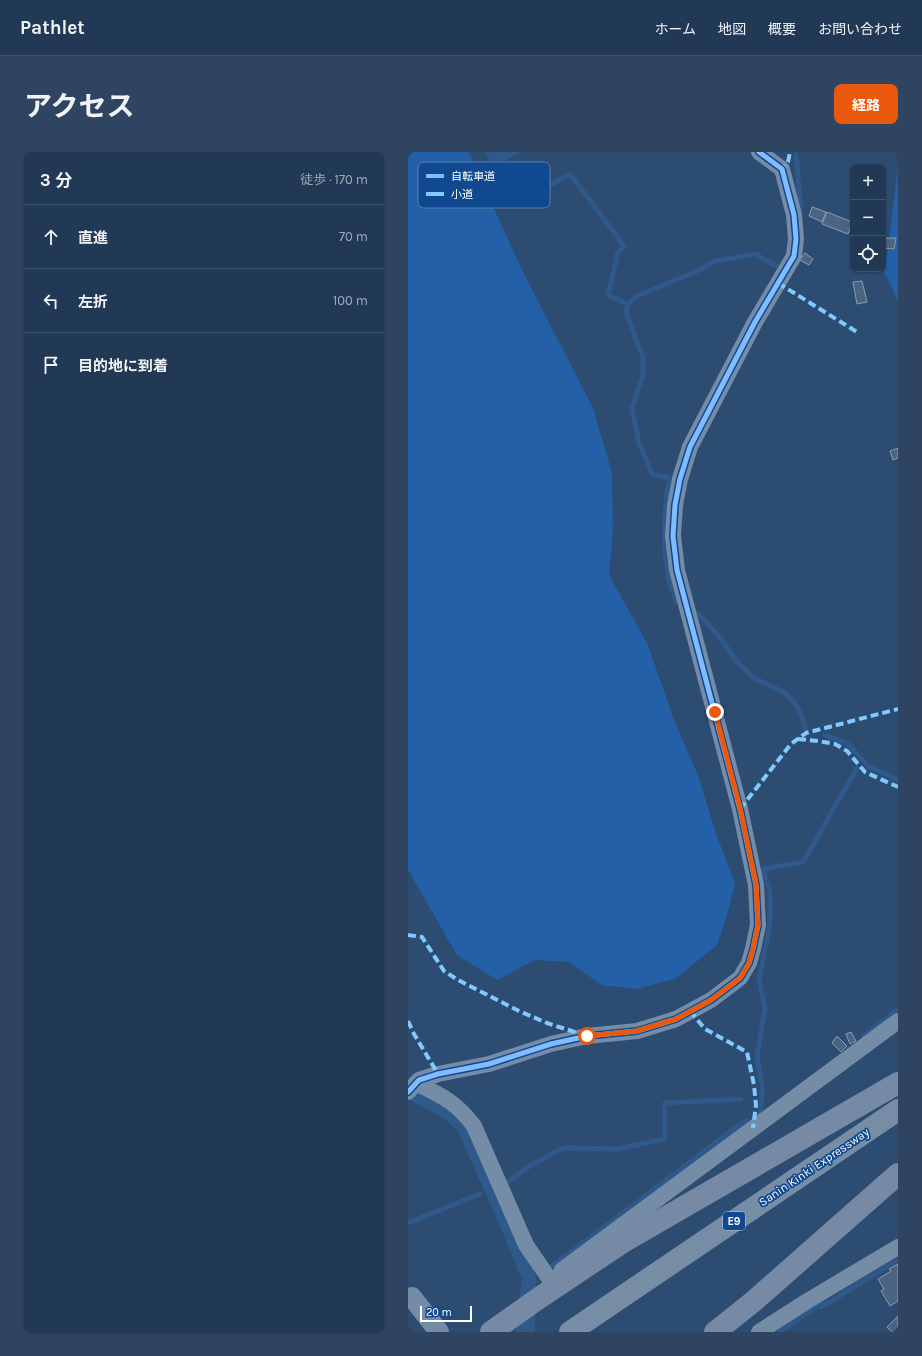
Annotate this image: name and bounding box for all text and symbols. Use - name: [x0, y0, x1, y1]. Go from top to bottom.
- text: Pathlet: [20, 17, 85, 39]
- text: ホーム: [654, 21, 696, 38]
- text: 地図: [718, 21, 746, 38]
- text: 概要: [768, 21, 796, 38]
- text: お問い合わせ: [818, 21, 902, 38]
- button: 経路: [834, 84, 898, 124]
- text: アクセス: [24, 90, 135, 123]
- legend: [418, 162, 550, 208]
- map controls: [850, 164, 886, 272]
- button: +: [850, 164, 886, 200]
- text: 3 分: [40, 170, 72, 190]
- text: 自転車道: [451, 170, 495, 183]
- text: 徒歩 · 170 m: [300, 172, 368, 187]
- text: 小道: [451, 188, 473, 201]
- button: −: [850, 200, 886, 236]
- icon: ahead: [40, 226, 62, 248]
- text: 直進: [78, 229, 108, 247]
- text: 70 m: [339, 229, 368, 244]
- button: locate: [850, 236, 886, 272]
- icon: left: [40, 290, 62, 312]
- text: 左折: [78, 293, 108, 311]
- text: 100 m: [333, 293, 368, 308]
- icon: arrive: [40, 354, 62, 376]
- text: 目的地に到着: [78, 357, 168, 375]
- route end: [706, 703, 724, 721]
- route start: [578, 1027, 596, 1045]
- street label: Sanin Kinki Expressway: [756, 1125, 872, 1209]
- road number: E9: [723, 1212, 745, 1230]
- scale bar: [420, 1304, 472, 1323]
- text: 20 m: [426, 1306, 452, 1319]

